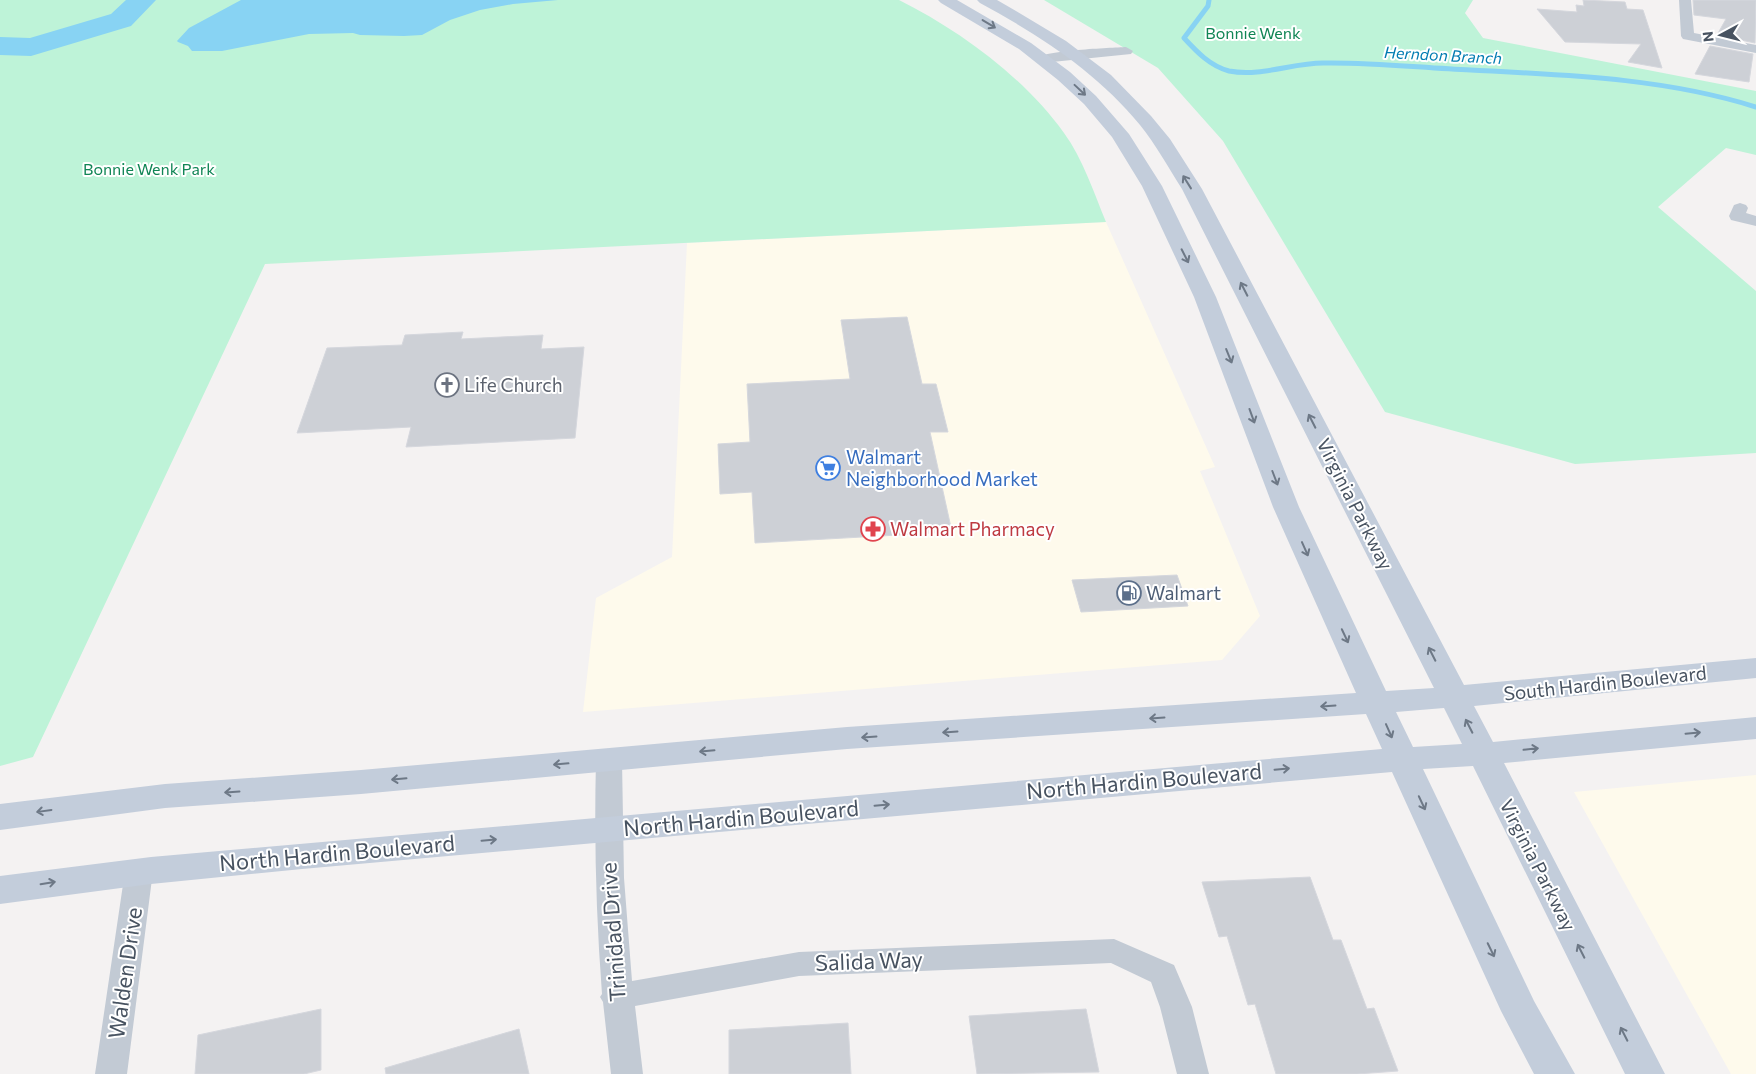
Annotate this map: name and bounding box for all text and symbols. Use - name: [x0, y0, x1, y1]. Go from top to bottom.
- north arrow: [1696, 10, 1746, 60]
- one-way arrow: [982, 19, 996, 29]
- park label: Bonnie Wenk: [1205, 23, 1301, 42]
- text: N: [1699, 30, 1717, 43]
- water label: Herndon Branch: [1384, 42, 1503, 67]
- one-way arrow: [1073, 85, 1086, 96]
- park label: Bonnie Wenk Park: [83, 159, 215, 178]
- one-way arrow: [1182, 175, 1192, 189]
- one-way arrow: [1180, 248, 1190, 263]
- one-way arrow: [1239, 281, 1249, 296]
- one-way arrow: [1225, 348, 1235, 363]
- church icon: Life Church: [434, 372, 460, 398]
- place label: Life Church: [464, 373, 563, 396]
- one-way arrow: [1248, 408, 1257, 424]
- one-way arrow: [1307, 413, 1317, 428]
- street label: Virginia Parkway: [1312, 434, 1399, 573]
- place label: Walmart Neighborhood Market: [846, 445, 1038, 490]
- supermarket icon: Walmart Neighborhood Market: [815, 455, 841, 481]
- one-way arrow: [1271, 470, 1280, 485]
- pharmacy icon: Walmart Pharmacy: [860, 516, 886, 542]
- place label: Walmart Pharmacy: [890, 517, 1055, 540]
- one-way arrow: [1301, 541, 1311, 556]
- fuel station icon: Walmart: [1116, 580, 1142, 606]
- place label: Walmart: [1146, 581, 1221, 604]
- one-way arrow: [1341, 628, 1350, 643]
- one-way arrow: [1427, 647, 1436, 662]
- street label: South Hardin Boulevard: [1502, 660, 1707, 705]
- one-way arrow: [1320, 701, 1336, 710]
- one-way arrow: [1149, 714, 1165, 723]
- one-way arrow: [1463, 719, 1473, 734]
- one-way arrow: [1385, 723, 1394, 738]
- one-way arrow: [943, 727, 959, 736]
- one-way arrow: [1685, 729, 1701, 738]
- one-way arrow: [861, 732, 877, 742]
- one-way arrow: [1523, 744, 1539, 754]
- one-way arrow: [699, 746, 715, 756]
- street label: North Hardin Boulevard: [1025, 757, 1263, 804]
- one-way arrow: [553, 759, 569, 769]
- one-way arrow: [1274, 765, 1290, 774]
- one-way arrow: [391, 774, 407, 783]
- one-way arrow: [224, 787, 240, 796]
- street label: North Hardin Boulevard: [622, 794, 860, 841]
- one-way arrow: [1418, 795, 1428, 810]
- street label: Virginia Parkway: [1495, 795, 1582, 934]
- one-way arrow: [874, 800, 890, 810]
- one-way arrow: [37, 806, 53, 816]
- street label: North Hardin Boulevard: [218, 829, 456, 876]
- one-way arrow: [481, 835, 497, 844]
- street label: Trinidad Drive: [594, 862, 631, 1002]
- one-way arrow: [40, 878, 56, 888]
- street label: Walden Drive: [102, 905, 147, 1040]
- one-way arrow: [1486, 943, 1496, 958]
- one-way arrow: [1576, 944, 1585, 959]
- street label: Salida Way: [815, 945, 923, 976]
- one-way arrow: [1619, 1027, 1628, 1042]

